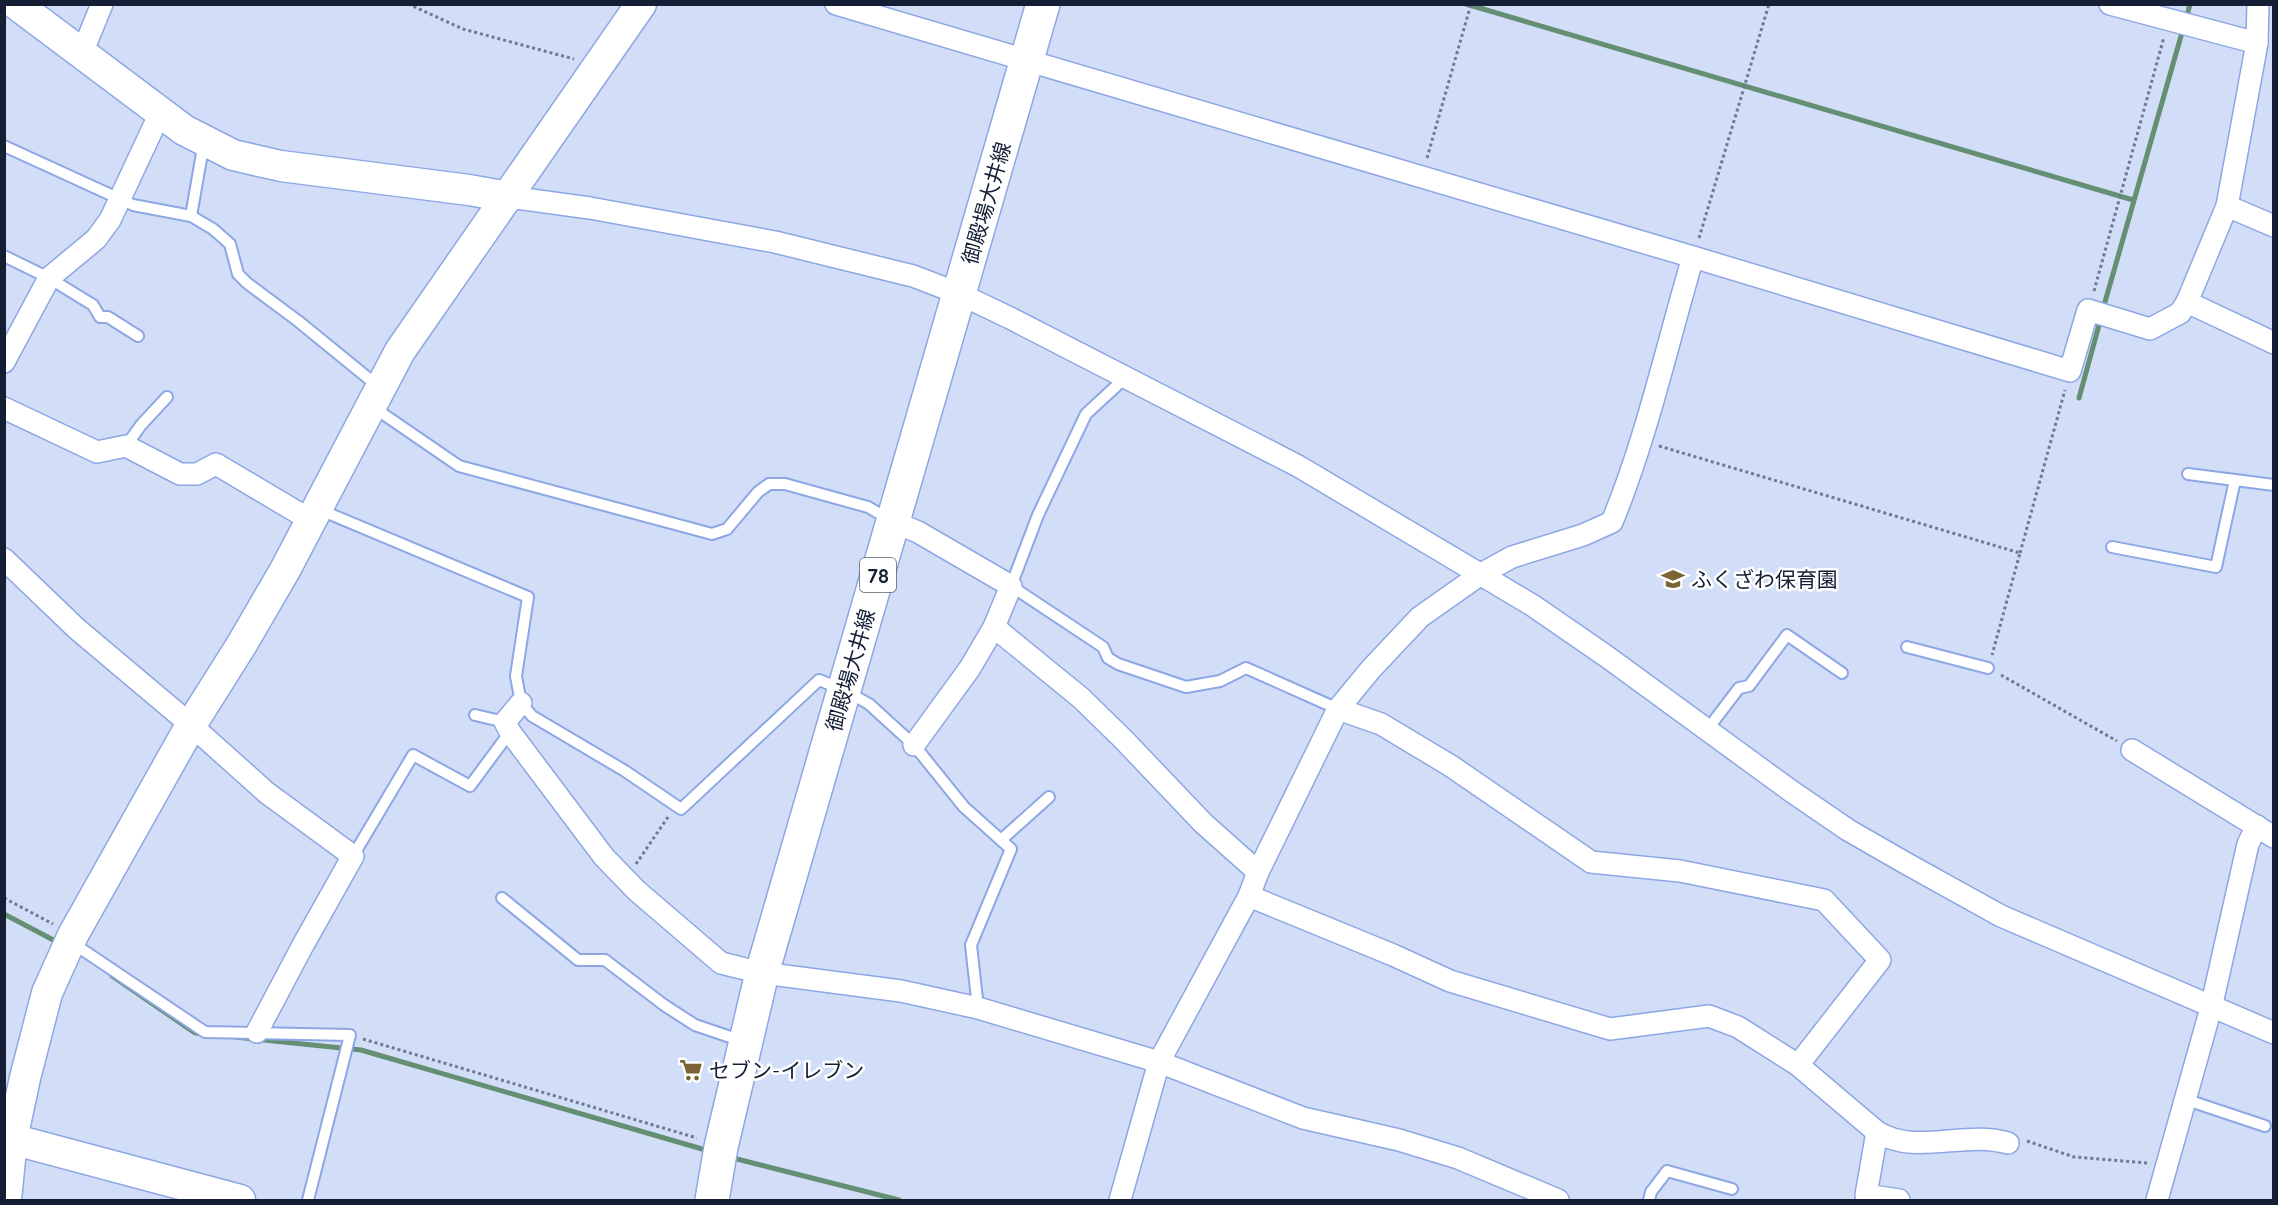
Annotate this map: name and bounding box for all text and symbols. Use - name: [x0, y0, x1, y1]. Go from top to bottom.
- street label: 御殿場大井線: [956, 139, 1016, 267]
- road number: 78: [860, 558, 896, 592]
- school or university icon: ふくざわ保育園: [1660, 566, 1686, 592]
- place label: ふくざわ保育園: [1691, 566, 1838, 592]
- street label: 御殿場大井線: [820, 606, 880, 734]
- supermarket icon: セブン-イレブン: [678, 1057, 704, 1083]
- place label: セブン-イレブン: [709, 1057, 864, 1083]

